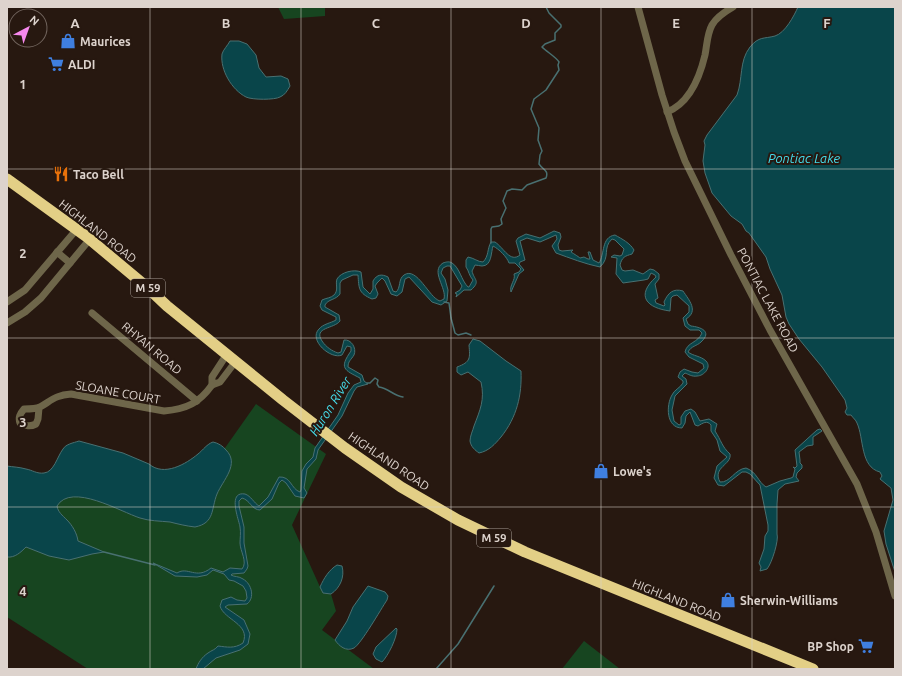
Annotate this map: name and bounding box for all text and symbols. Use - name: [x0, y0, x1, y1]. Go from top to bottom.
- north arrow: [8, 8, 48, 48]
- text: N: [28, 13, 42, 28]
- text: A: [70, 16, 80, 30]
- text: B: [222, 16, 231, 30]
- text: C: [372, 16, 381, 30]
- text: D: [521, 16, 531, 30]
- text: E: [672, 16, 680, 30]
- text: F: [823, 16, 831, 30]
- shop icon: Maurices: [59, 32, 77, 50]
- place label: Maurices: [80, 35, 131, 48]
- supermarket icon: ALDI: [47, 55, 65, 73]
- place label: ALDI: [68, 58, 95, 71]
- text: 1: [19, 77, 27, 91]
- water label: Pontiac Lake: [768, 151, 841, 165]
- restaurant icon: Taco Bell: [52, 165, 70, 183]
- place label: Taco Bell: [73, 168, 124, 181]
- street label: HIGHLAND ROAD: [57, 197, 139, 265]
- street label: PONTIAC LAKE ROAD: [735, 245, 801, 355]
- text: 2: [19, 246, 27, 260]
- road number: M 59: [131, 279, 165, 297]
- street label: RHYAN ROAD: [119, 319, 185, 377]
- water label: Huron River: [306, 373, 354, 438]
- street label: SLOANE COURT: [75, 378, 162, 406]
- text: 3: [19, 415, 27, 429]
- street label: HIGHLAND ROAD: [346, 429, 432, 493]
- shop icon: Lowe's: [592, 462, 610, 480]
- place label: Lowe's: [613, 465, 652, 478]
- road number: M 59: [477, 529, 511, 547]
- street label: HIGHLAND ROAD: [631, 576, 723, 624]
- text: 4: [19, 584, 27, 598]
- shop icon: Sherwin-Williams: [719, 591, 737, 609]
- place label: Sherwin-Williams: [740, 594, 838, 607]
- supermarket icon: BP Shop: [857, 637, 875, 655]
- place label: BP Shop: [807, 640, 854, 653]

